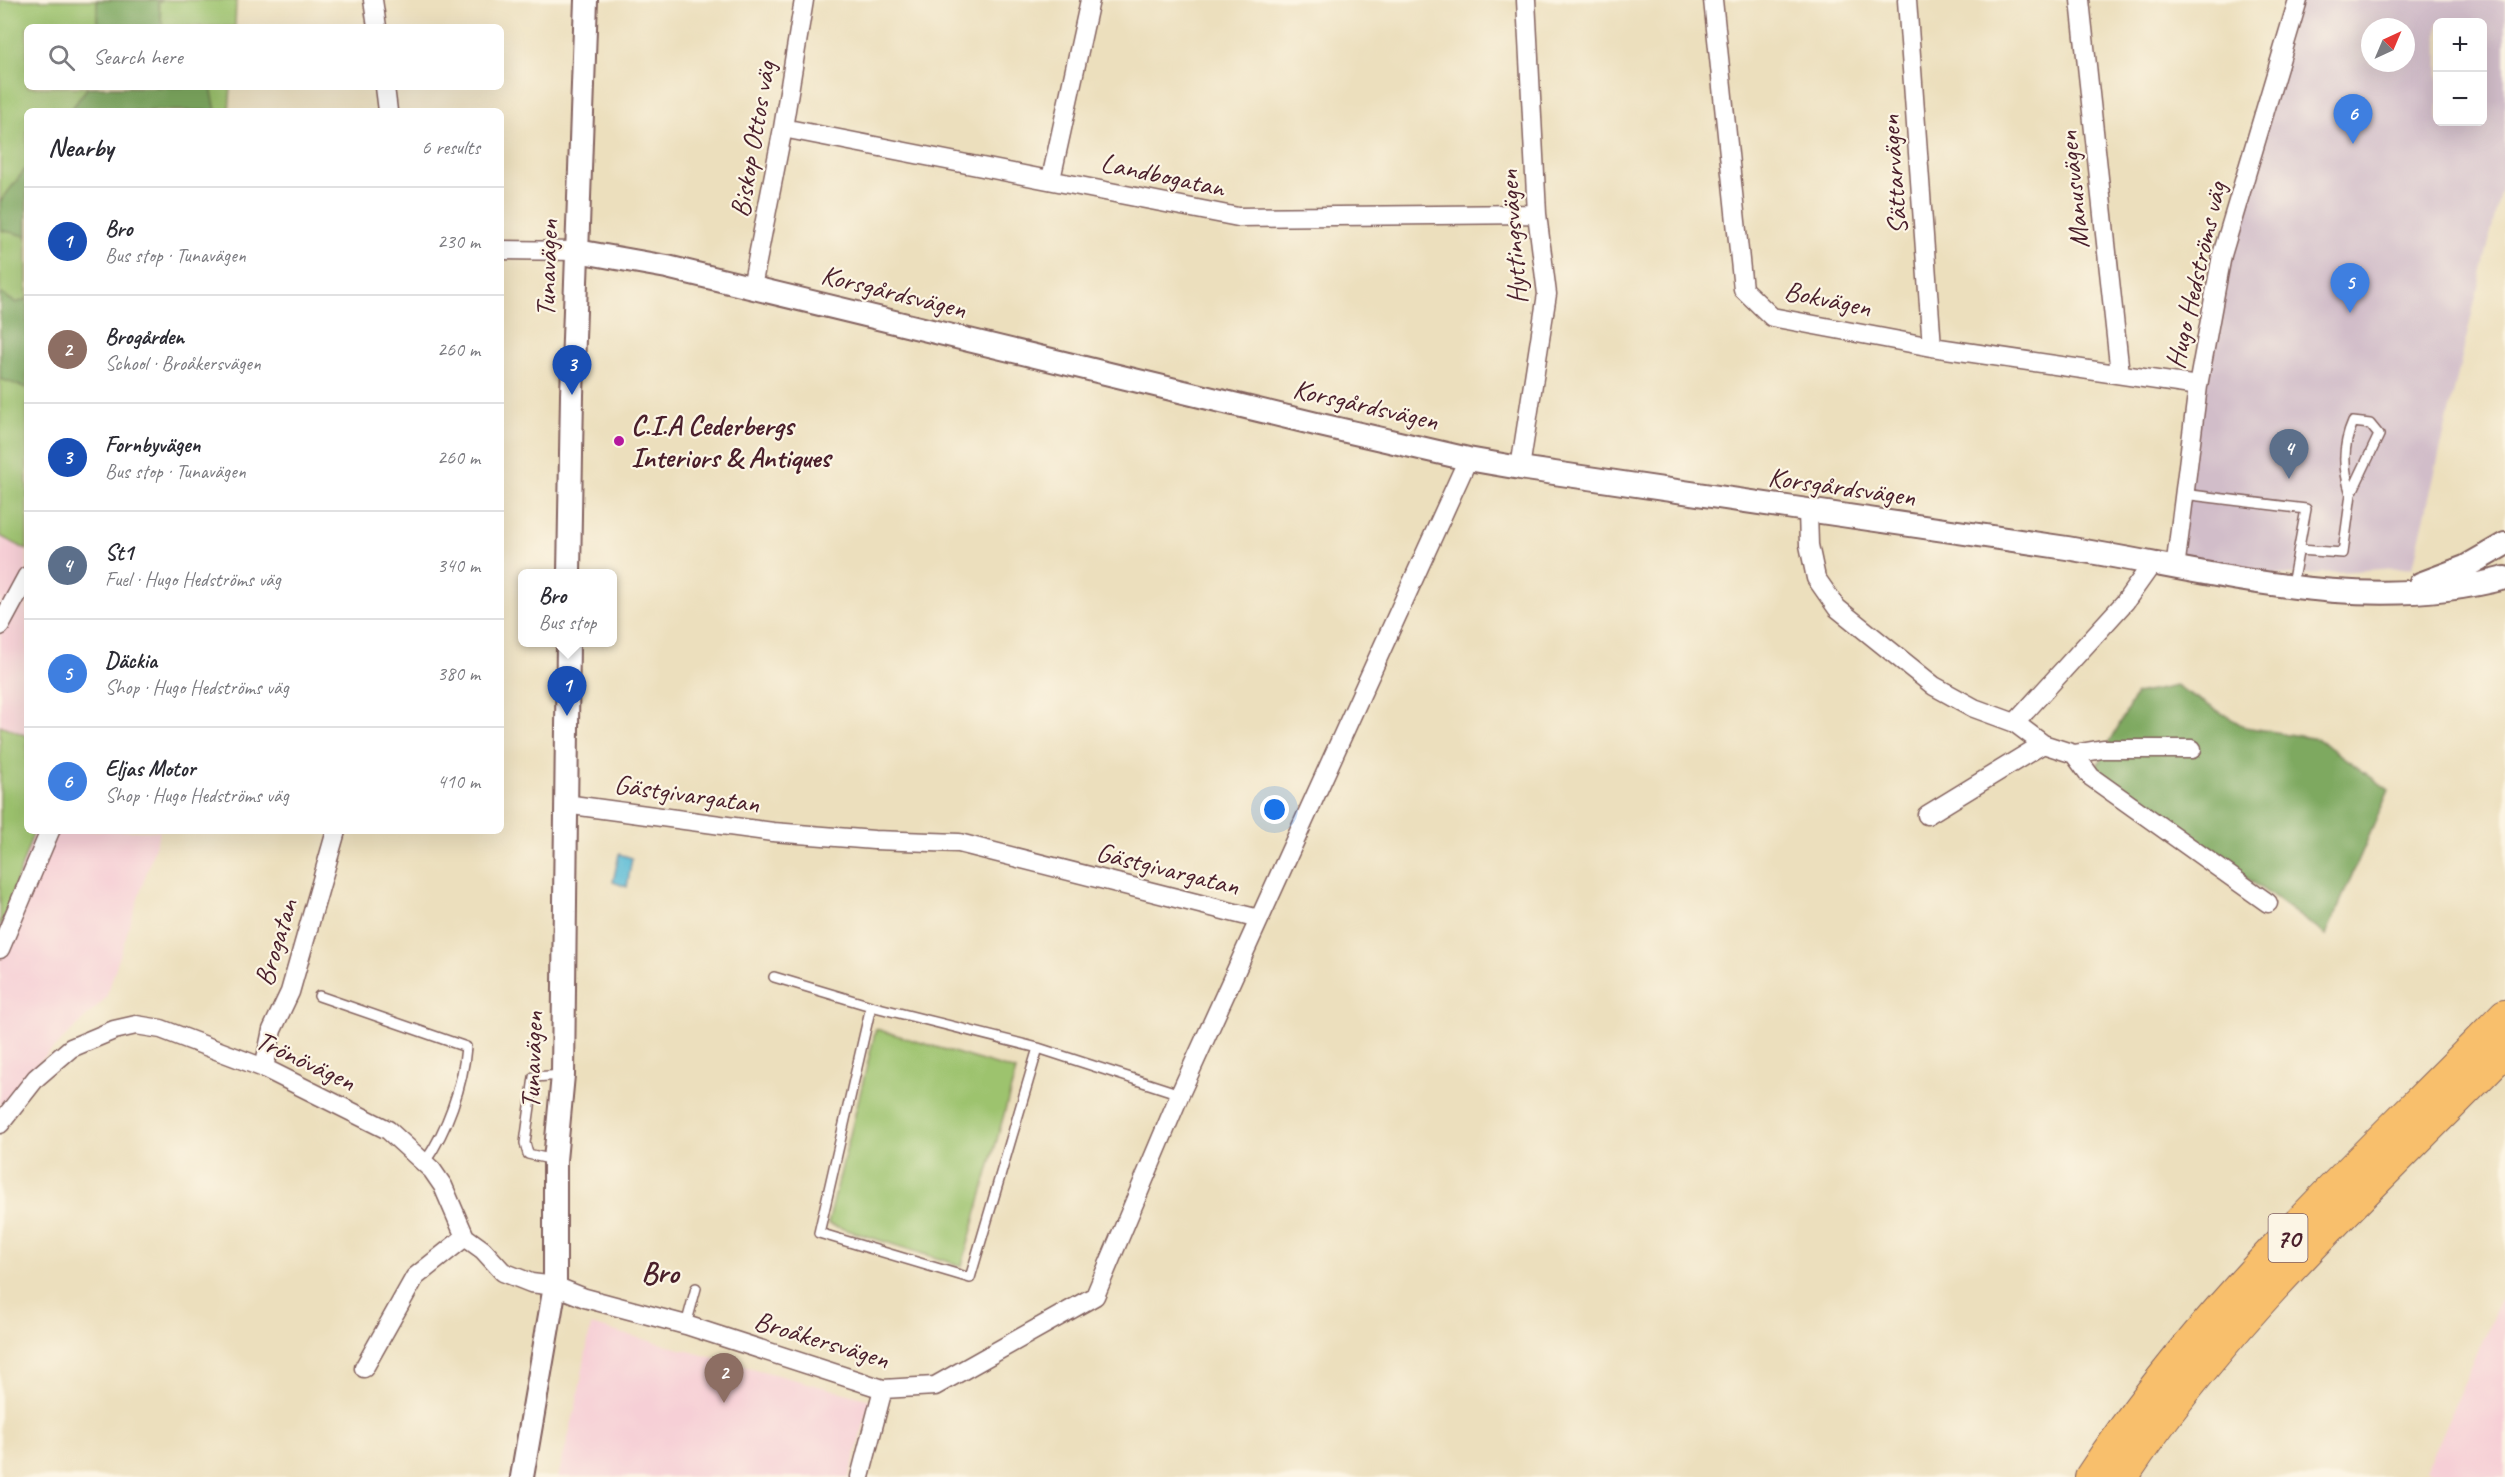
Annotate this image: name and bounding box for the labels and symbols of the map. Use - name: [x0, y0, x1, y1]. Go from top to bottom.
- north arrow: [2361, 18, 2415, 72]
- street label: Biskop Ottos väg: [722, 57, 784, 220]
- pin: 6: [2334, 94, 2372, 144]
- street label: Sättarvägen: [1872, 114, 1915, 236]
- street label: Manusvägen: [2050, 129, 2097, 250]
- street label: Landbogatan: [1098, 144, 1229, 205]
- street label: Hyttingsvägen: [1490, 168, 1535, 305]
- street label: Hugo Hedströms väg: [2157, 177, 2234, 372]
- street label: Tunavägen: [527, 218, 566, 317]
- street label: Korsgårdsvägen: [818, 257, 970, 326]
- pin: 5: [2330, 264, 2370, 313]
- street label: Bokvägen: [1781, 272, 1875, 325]
- pin: 3: [552, 346, 592, 395]
- street label: Korsgårdsvägen: [1290, 371, 1442, 438]
- place label: C.I.A Cederbergs Interiors & Antiques: [631, 408, 833, 475]
- pin: 4: [2270, 430, 2308, 479]
- marker: C.I.A Cederbergs Interiors & Antiques: [612, 434, 626, 448]
- street label: Korsgårdsvägen: [1766, 459, 1918, 514]
- pin: 1: [548, 666, 586, 716]
- street label: Gästgivargatan: [612, 766, 762, 821]
- your location: [1260, 795, 1289, 824]
- street label: Gästgivargatan: [1093, 834, 1243, 903]
- street label: Brogatan: [246, 893, 306, 990]
- street label: Tunavägen: [512, 1010, 551, 1109]
- street label: Trönövägen: [250, 1022, 362, 1099]
- road number: 70: [2268, 1214, 2308, 1262]
- district label: Bro: [641, 1254, 681, 1292]
- street label: Broåkersvägen: [750, 1302, 894, 1377]
- pin: 2: [704, 1354, 744, 1403]

